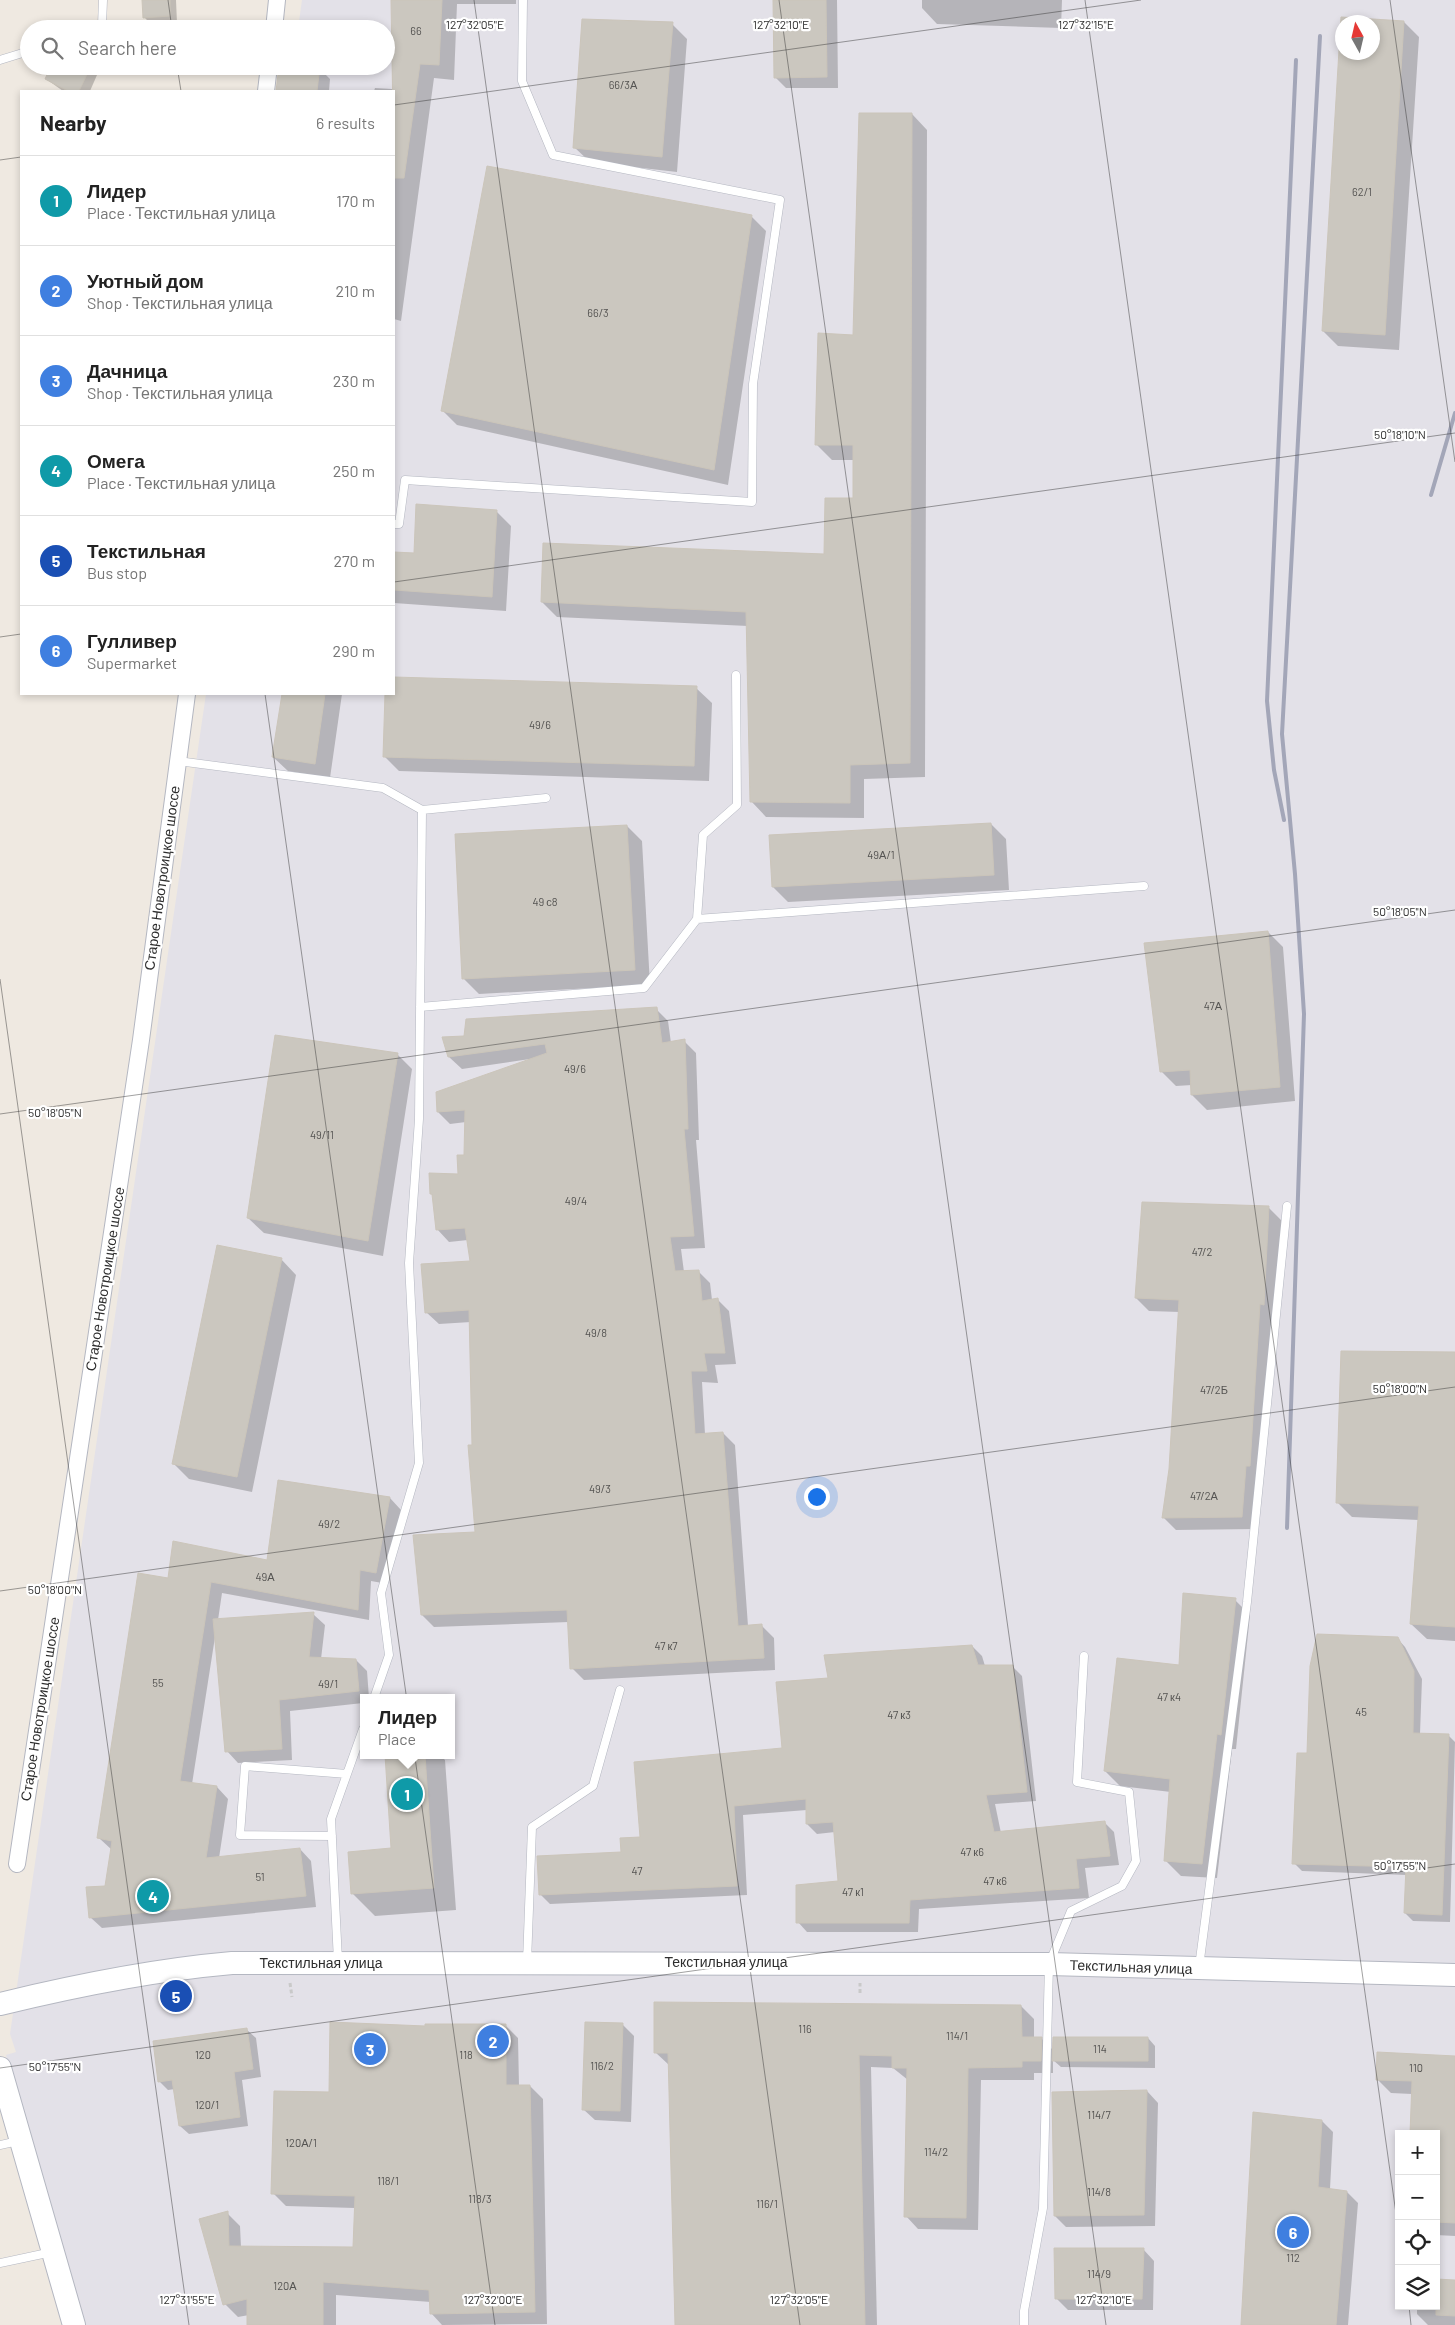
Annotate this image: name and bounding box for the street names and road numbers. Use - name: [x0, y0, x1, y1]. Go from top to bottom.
- street label: Старое Новотроицкое шоссе: [140, 784, 183, 971]
- street label: Старое Новотроицкое шоссе: [82, 1185, 128, 1372]
- street label: Старое Новотроицкое шоссе: [17, 1615, 63, 1802]
- street label: Текстильная улица: [665, 1953, 788, 1970]
- street label: Текстильная улица: [260, 1954, 383, 1971]
- street label: Текстильная улица: [1069, 1956, 1193, 1977]

